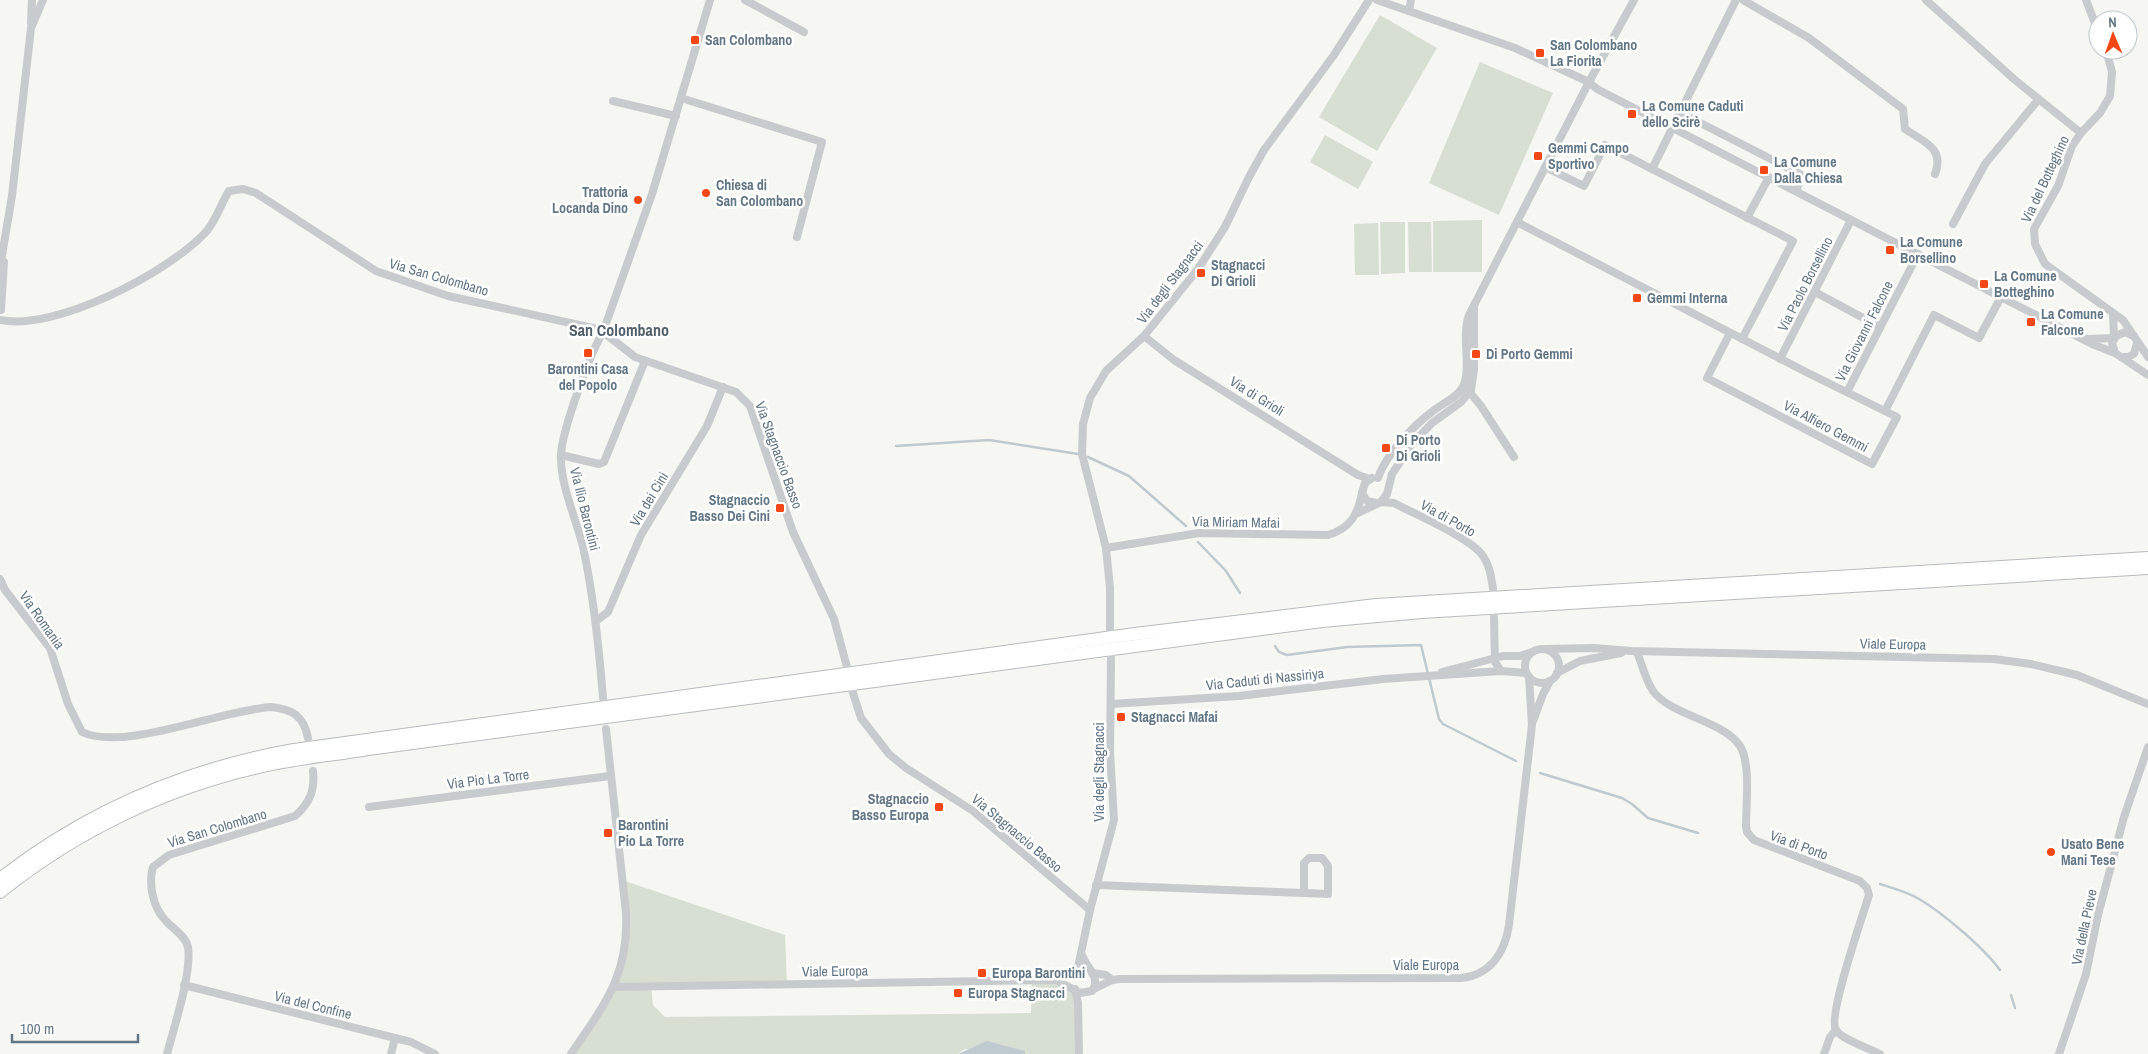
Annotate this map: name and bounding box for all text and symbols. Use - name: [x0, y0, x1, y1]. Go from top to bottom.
- north arrow: [2088, 10, 2138, 60]
- text: N: [2108, 13, 2117, 31]
- place label: San Colombano: [705, 31, 792, 49]
- marker: San Colombano: [689, 34, 701, 46]
- place label: San Colombano La Fiorita: [1550, 36, 1637, 70]
- marker: San Colombano La Fiorita: [1534, 47, 1546, 59]
- place label: La Comune Caduti dello Scirè: [1642, 97, 1743, 131]
- marker: La Comune Caduti dello Scirè: [1626, 108, 1638, 120]
- street label: Via del Botteghino: [2017, 132, 2073, 226]
- place label: Gemmi Campo Sportivo: [1548, 139, 1629, 173]
- marker: Gemmi Campo Sportivo: [1532, 150, 1544, 162]
- place label: La Comune Dalla Chiesa: [1774, 153, 1843, 187]
- marker: La Comune Dalla Chiesa: [1758, 164, 1770, 176]
- place label: Chiesa di San Colombano: [716, 176, 803, 210]
- place label: Trattoria Locanda Dino: [552, 183, 629, 217]
- marker: Chiesa di San Colombano: [700, 187, 712, 199]
- marker: Trattoria Locanda Dino: [632, 194, 644, 206]
- place label: La Comune Borsellino: [1900, 233, 1963, 267]
- street label: Via Paolo Borsellino: [1773, 234, 1837, 334]
- street label: Via degli Stagnacci: [1133, 237, 1207, 327]
- marker: La Comune Borsellino: [1884, 244, 1896, 256]
- street label: Via San Colombano: [387, 254, 491, 300]
- place label: Stagnacci Di Grioli: [1211, 256, 1265, 290]
- marker: Stagnacci Di Grioli: [1195, 267, 1207, 279]
- place label: La Comune Botteghino: [1994, 267, 2057, 301]
- street label: Via Giovanni Falcone: [1831, 278, 1897, 384]
- marker: La Comune Botteghino: [1978, 278, 1990, 290]
- place label: Gemmi Interna: [1647, 289, 1728, 307]
- marker: Gemmi Interna: [1631, 292, 1643, 304]
- place label: La Comune Falcone: [2041, 305, 2104, 339]
- marker: La Comune Falcone: [2025, 316, 2037, 328]
- district label: San Colombano: [569, 319, 669, 341]
- place label: Di Porto Gemmi: [1486, 345, 1573, 363]
- marker: Barontini Casa del Popolo: [582, 347, 594, 359]
- marker: Di Porto Gemmi: [1470, 348, 1482, 360]
- place label: Barontini Casa del Popolo: [547, 360, 629, 394]
- street label: Via di Grioli: [1226, 372, 1288, 420]
- street label: Via Alfiero Gemmi: [1780, 396, 1872, 456]
- street label: Via Stagnaccio Basso: [751, 399, 807, 511]
- place label: Di Porto Di Grioli: [1396, 431, 1441, 465]
- marker: Di Porto Di Grioli: [1380, 442, 1392, 454]
- street label: Via Ilio Barontini: [566, 465, 604, 553]
- street label: Via dei Cini: [626, 468, 672, 530]
- place label: Stagnaccio Basso Dei Cini: [690, 491, 770, 525]
- street label: Via di Porto: [1417, 495, 1479, 541]
- marker: Stagnaccio Basso Dei Cini: [774, 502, 786, 514]
- street label: Via Miriam Mafai: [1192, 512, 1280, 532]
- street label: Via Romania: [15, 587, 69, 653]
- street label: Viale Europa: [1860, 634, 1927, 654]
- street label: Via Caduti di Nassiriya: [1205, 664, 1325, 694]
- place label: Stagnacci Mafai: [1131, 708, 1218, 726]
- marker: Stagnacci Mafai: [1115, 711, 1127, 723]
- street label: Via degli Stagnacci: [1090, 722, 1108, 822]
- street label: Via Pio La Torre: [446, 765, 530, 793]
- place label: Stagnaccio Basso Europa: [852, 790, 930, 824]
- street label: Via Stagnaccio Basso: [968, 790, 1066, 876]
- marker: Stagnaccio Basso Europa: [933, 801, 945, 813]
- street label: Via San Colombano: [165, 804, 269, 852]
- place label: Barontini Pio La Torre: [618, 816, 684, 850]
- street label: Via di Porto: [1768, 826, 1830, 864]
- marker: Barontini Pio La Torre: [602, 827, 614, 839]
- place label: Usato Bene Mani Tese: [2061, 835, 2124, 869]
- marker: Usato Bene Mani Tese: [2045, 846, 2057, 858]
- street label: Via della Pieve: [2067, 887, 2101, 967]
- street label: Viale Europa: [1393, 956, 1460, 974]
- street label: Viale Europa: [802, 961, 869, 981]
- place label: Europa Barontini: [992, 964, 1085, 982]
- marker: Europa Barontini: [976, 967, 988, 979]
- place label: Europa Stagnacci: [968, 984, 1065, 1002]
- street label: Via del Confine: [273, 987, 353, 1023]
- marker: Europa Stagnacci: [952, 987, 964, 999]
- scale bar: [12, 1012, 139, 1044]
- text: 100 m: [20, 1018, 54, 1039]

